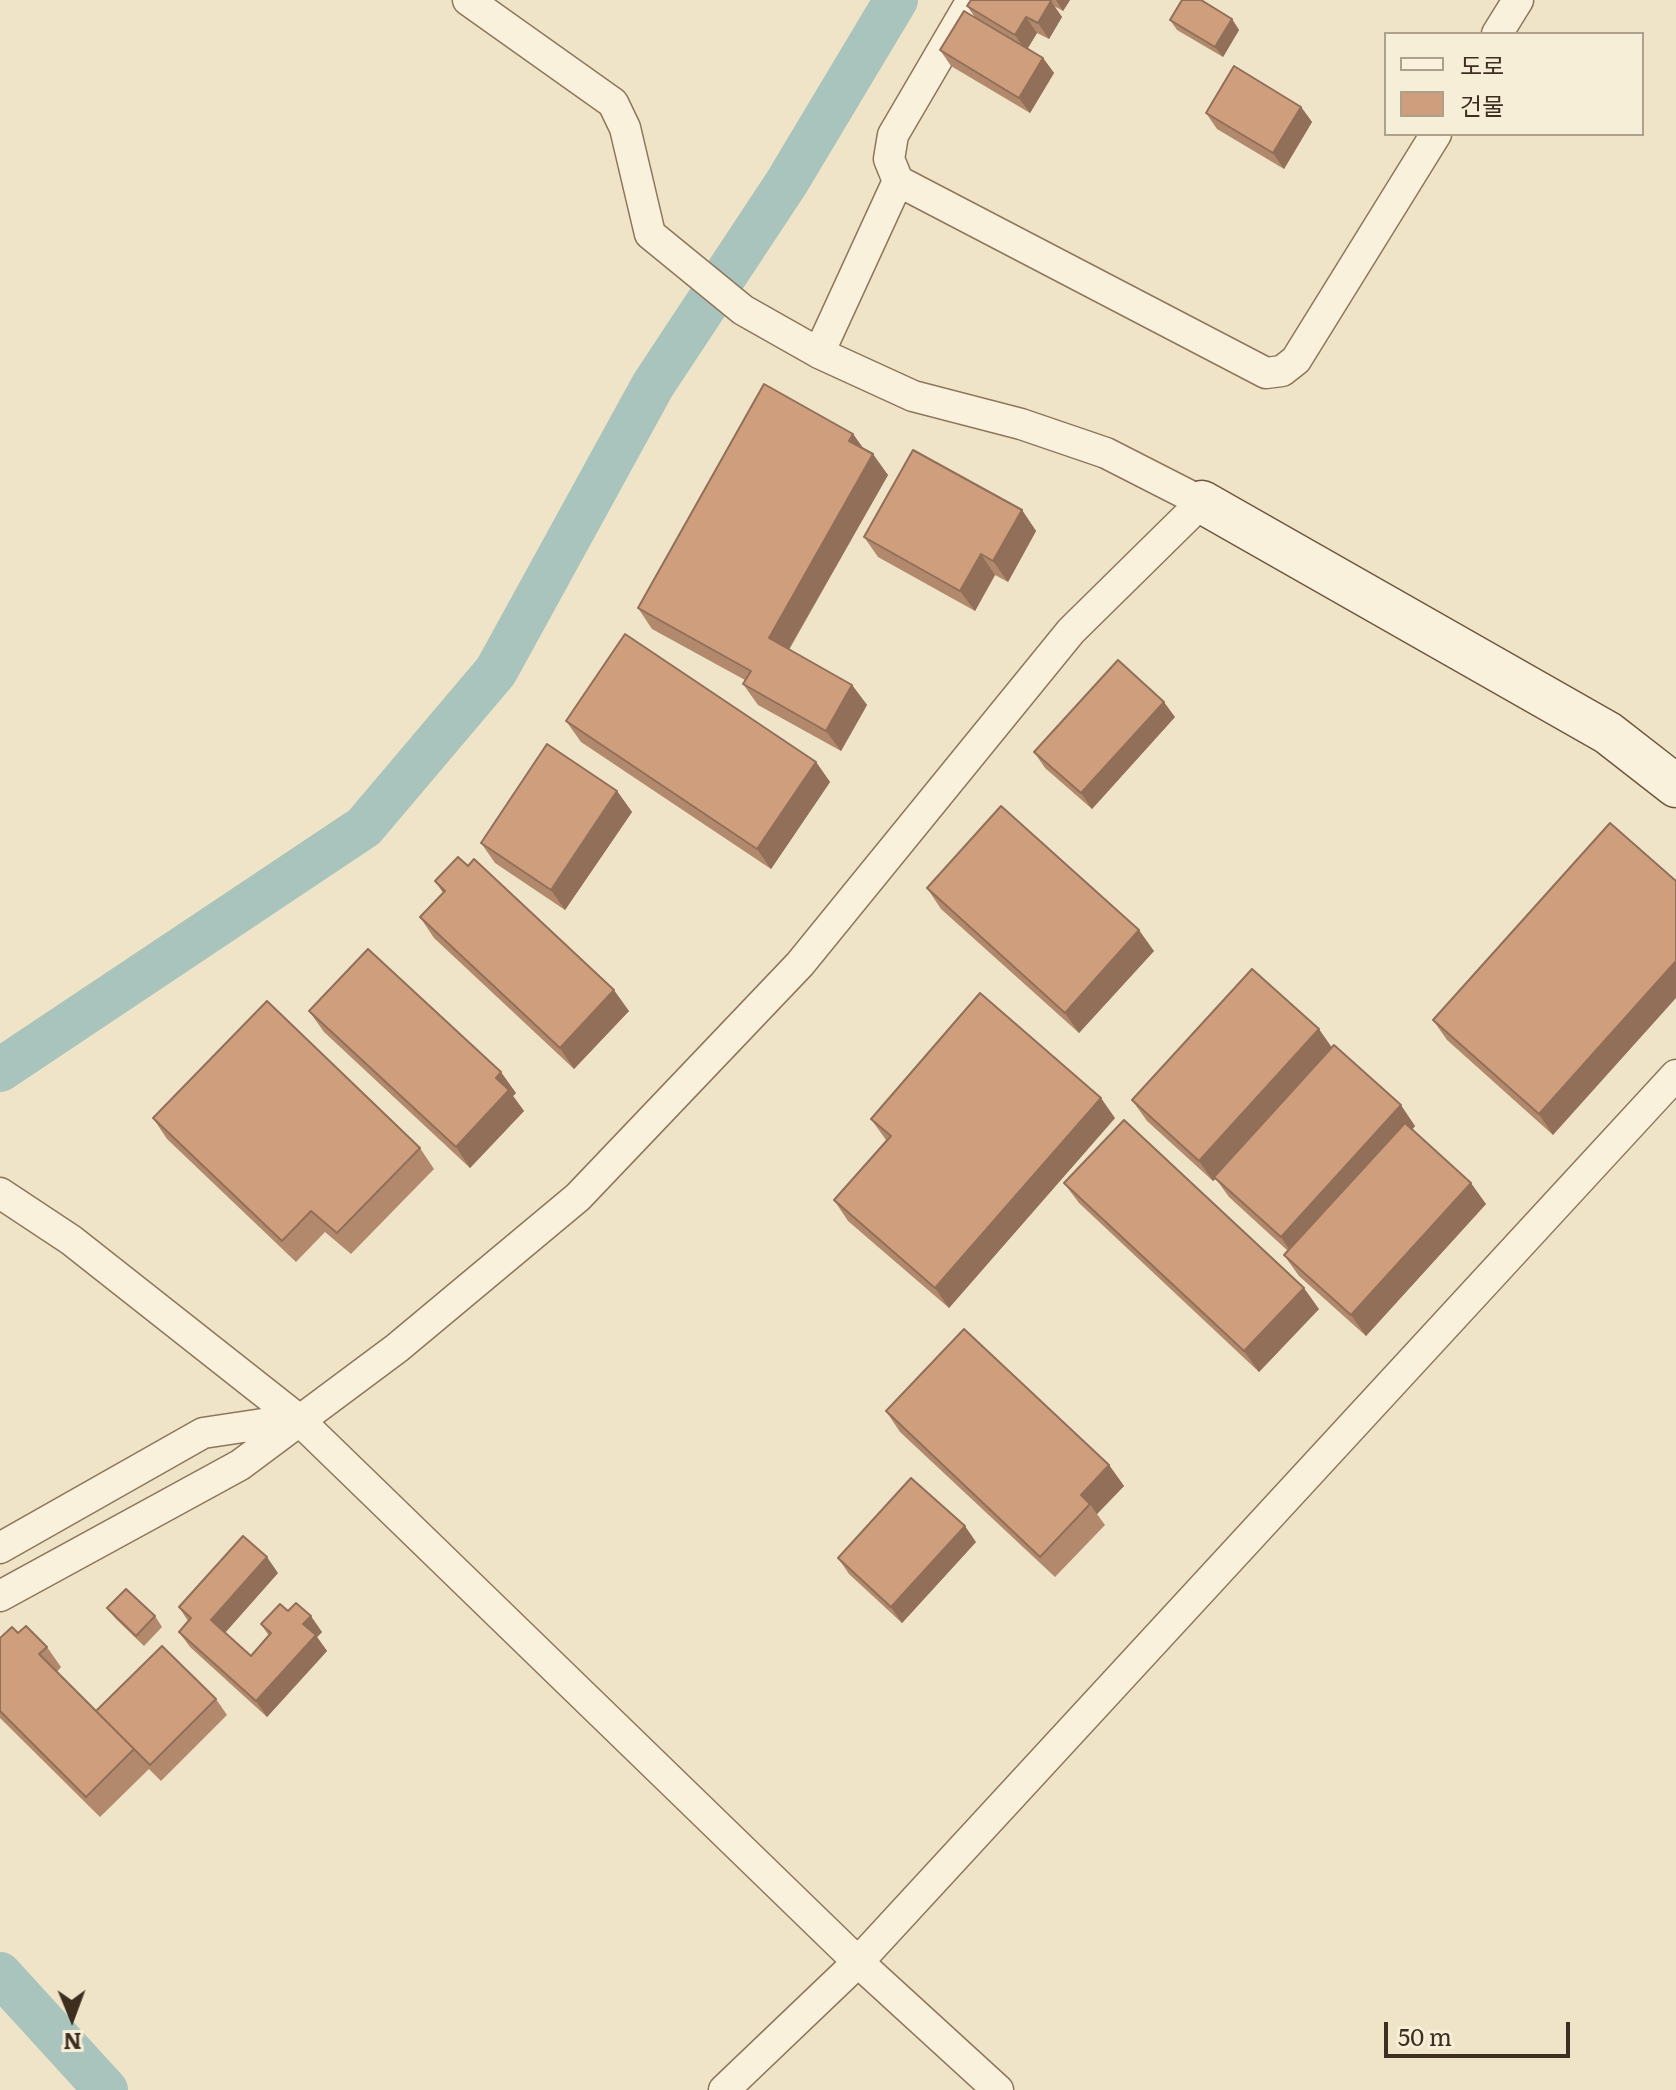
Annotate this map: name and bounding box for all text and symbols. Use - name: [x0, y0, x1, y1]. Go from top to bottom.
- legend: [1384, 32, 1644, 136]
- text: 도로: [1460, 47, 1504, 82]
- text: 건물: [1460, 87, 1504, 122]
- north arrow: [32, 1978, 112, 2058]
- scale bar: [1388, 2006, 1574, 2056]
- text: 50 m: [1398, 2018, 1452, 2053]
- text: N: [63, 2026, 82, 2059]

